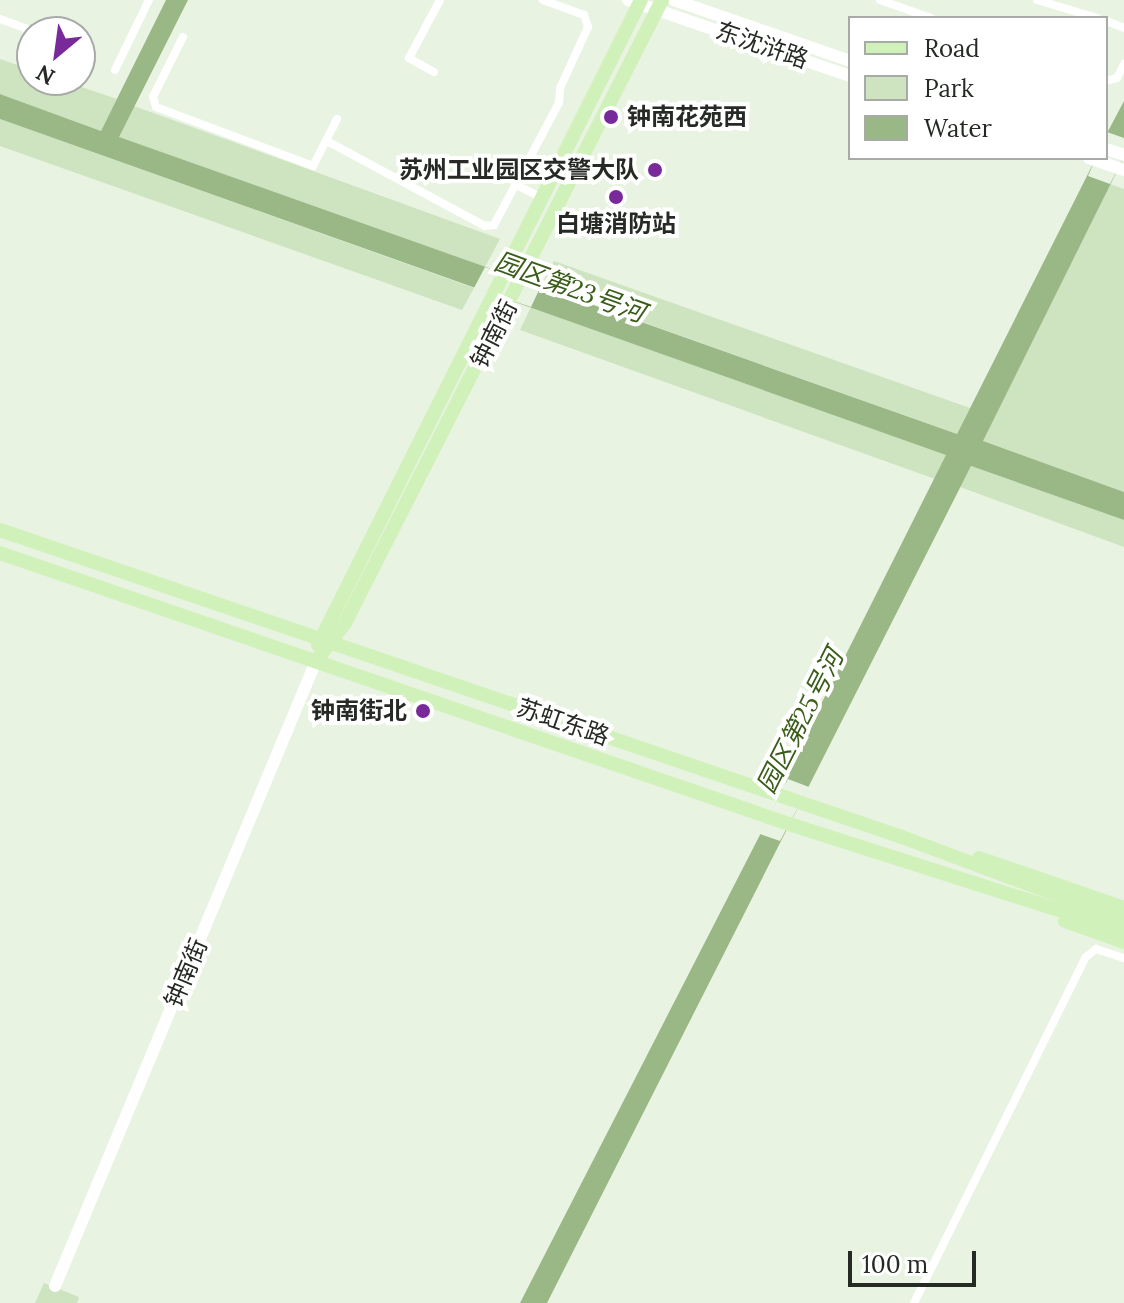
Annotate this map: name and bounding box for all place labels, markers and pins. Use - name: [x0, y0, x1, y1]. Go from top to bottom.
- place label: 钟南花苑西: [627, 103, 747, 131]
- marker: 钟南花苑西: [602, 108, 620, 126]
- place label: 苏州工业园区交警大队: [399, 156, 639, 184]
- marker: 苏州工业园区交警大队: [646, 161, 664, 179]
- marker: 白塘消防站: [607, 188, 625, 206]
- place label: 白塘消防站: [556, 210, 676, 238]
- place label: 钟南街北: [311, 697, 407, 725]
- marker: 钟南街北: [414, 702, 432, 720]

